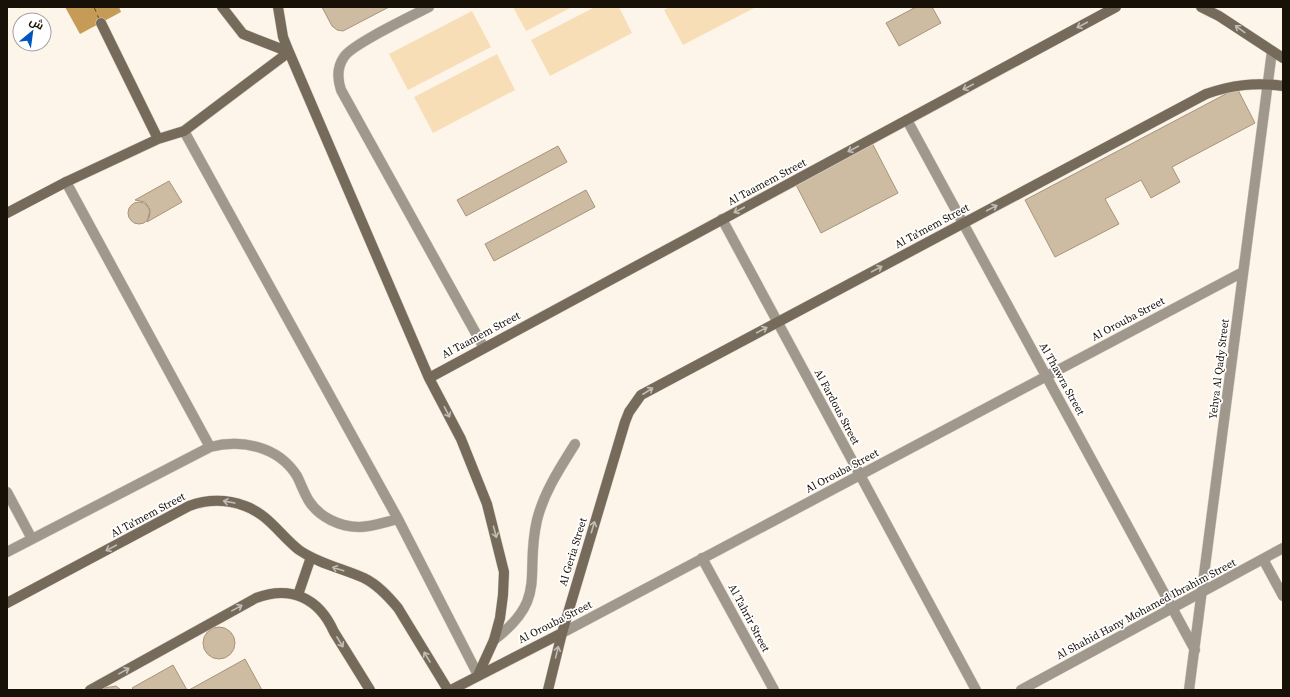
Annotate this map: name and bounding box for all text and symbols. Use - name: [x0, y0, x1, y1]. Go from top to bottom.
- north arrow: [12, 12, 52, 52]
- text: ش: [27, 14, 46, 34]
- one-way arrow: [1076, 22, 1088, 30]
- one-way arrow: [1234, 25, 1245, 33]
- one-way arrow: [962, 84, 974, 91]
- one-way arrow: [847, 145, 859, 153]
- street label: Al Taamem Street: [725, 155, 809, 209]
- street label: Al Ta'mem Street: [892, 200, 972, 252]
- one-way arrow: [986, 204, 998, 211]
- one-way arrow: [733, 207, 745, 215]
- one-way arrow: [871, 265, 883, 272]
- street label: Al Orouba Street: [1089, 293, 1168, 345]
- street label: Al Taamem Street: [439, 308, 523, 362]
- street label: Yehya Al Qady Street: [1205, 318, 1233, 420]
- one-way arrow: [756, 326, 768, 333]
- street label: Al Thawra Street: [1036, 340, 1088, 418]
- street label: Al Fardous Street: [811, 367, 863, 448]
- one-way arrow: [642, 387, 653, 395]
- one-way arrow: [444, 405, 452, 417]
- street label: Al Orouba Street: [803, 445, 882, 497]
- street label: Al Ta'mem Street: [108, 489, 188, 541]
- one-way arrow: [223, 497, 236, 505]
- street label: Al Geria Street: [555, 516, 591, 588]
- one-way arrow: [590, 521, 597, 534]
- one-way arrow: [492, 526, 499, 539]
- one-way arrow: [105, 544, 117, 552]
- street label: Al Shahid Hany Mohamed Ibrahim Street: [1053, 555, 1239, 663]
- one-way arrow: [332, 565, 345, 572]
- street label: Al Tahrir Street: [725, 581, 773, 655]
- street label: Al Orouba Street: [516, 597, 595, 647]
- one-way arrow: [231, 604, 243, 611]
- one-way arrow: [337, 636, 345, 648]
- one-way arrow: [553, 646, 561, 659]
- one-way arrow: [423, 651, 431, 663]
- one-way arrow: [117, 667, 129, 674]

